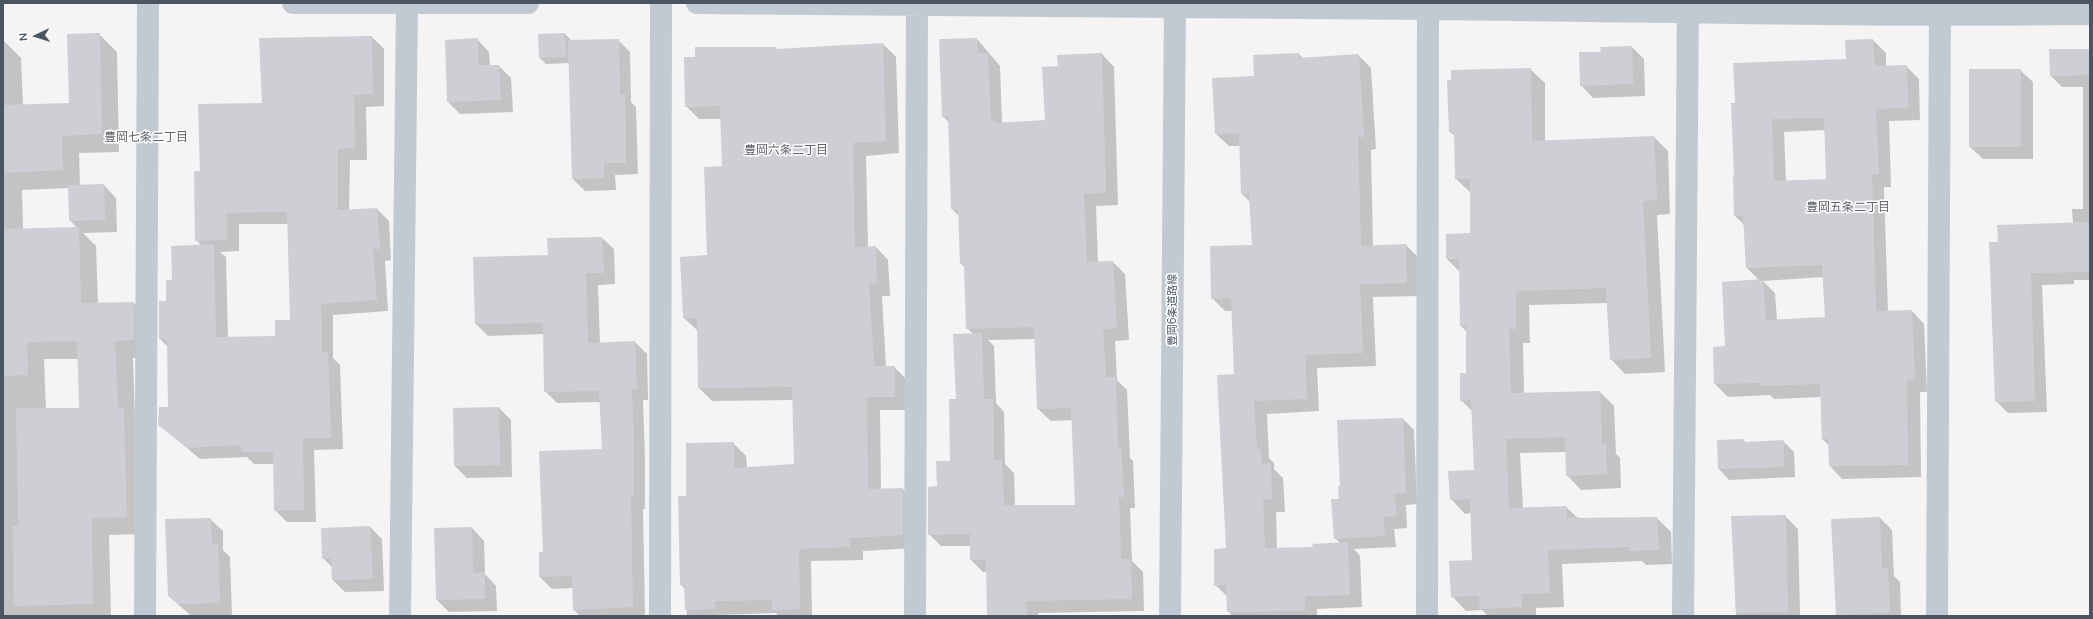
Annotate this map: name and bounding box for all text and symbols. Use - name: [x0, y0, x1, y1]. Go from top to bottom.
- north arrow: [16, 16, 56, 56]
- text: N: [16, 32, 31, 42]
- district label: 豊岡七条二丁目: [104, 131, 188, 145]
- district label: 豊岡六条二丁目: [744, 144, 828, 158]
- district label: 豊岡五条二丁目: [1806, 201, 1890, 215]
- street label: 豊岡6条道路線: [1166, 274, 1180, 346]

